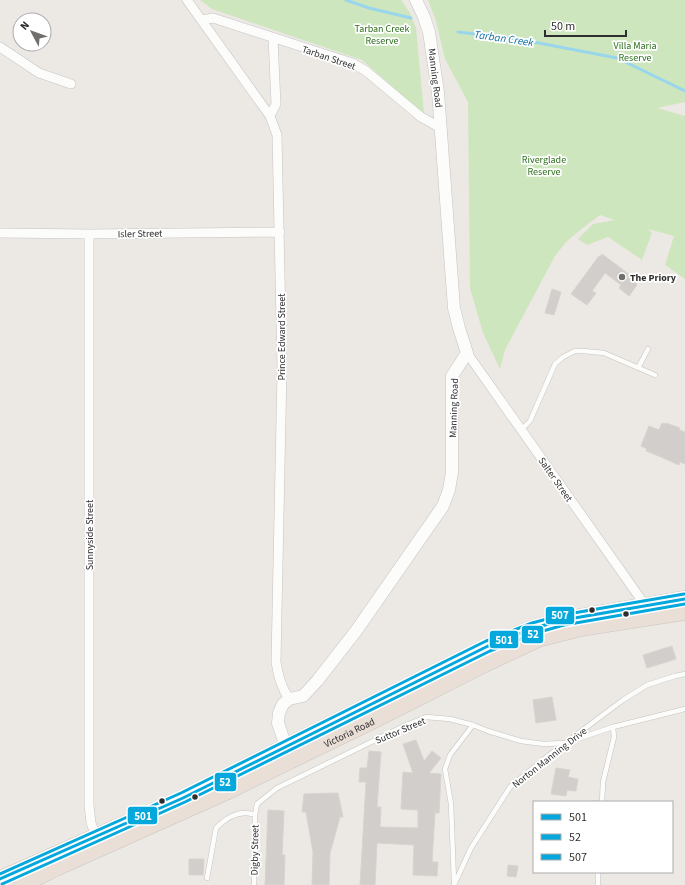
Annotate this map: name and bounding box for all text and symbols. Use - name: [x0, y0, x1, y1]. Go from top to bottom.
- north arrow: [12, 12, 52, 52]
- scale bar: [545, 12, 626, 38]
- text: N: [17, 18, 33, 33]
- text: 50 m: [551, 18, 575, 35]
- park label: Tarban Creek Reserve: [355, 22, 410, 48]
- water label: Tarban Creek: [473, 27, 535, 50]
- park label: Villa Maria Reserve: [613, 39, 657, 65]
- street label: Tarban Street: [300, 42, 358, 74]
- street label: Manning Road: [424, 48, 446, 109]
- park label: Riverglade Reserve: [522, 153, 566, 179]
- street label: Isler Street: [117, 227, 163, 241]
- place label: The Priory: [630, 271, 677, 285]
- marker: The Priory: [617, 272, 627, 282]
- street label: Prince Edward Street: [275, 293, 289, 381]
- street label: Manning Road: [446, 378, 462, 438]
- street label: Salter Street: [535, 454, 576, 505]
- street label: Sunnyside Street: [83, 499, 97, 570]
- unlabelled marker: [587, 605, 597, 615]
- line badge: 507: [545, 606, 575, 625]
- text: 507: [551, 608, 569, 623]
- unlabelled marker: [621, 609, 631, 619]
- line badge: 52: [521, 625, 544, 644]
- text: 52: [527, 627, 539, 642]
- line badge: 501: [489, 630, 519, 649]
- text: 501: [495, 633, 513, 648]
- street label: Suttor Street: [373, 714, 428, 748]
- street label: Victoria Road: [322, 715, 377, 751]
- street label: Norton Manning Drive: [509, 724, 590, 791]
- line badge: 52: [214, 772, 237, 792]
- text: 52: [219, 775, 231, 790]
- unlabelled marker: [190, 792, 200, 802]
- unlabelled marker: [157, 796, 167, 806]
- legend: [533, 801, 673, 873]
- line badge: 501: [127, 806, 158, 825]
- text: 501: [134, 809, 152, 824]
- text: 501: [569, 809, 587, 826]
- street label: Digby Street: [248, 824, 262, 876]
- text: 52: [569, 829, 581, 846]
- text: 507: [569, 849, 587, 866]

